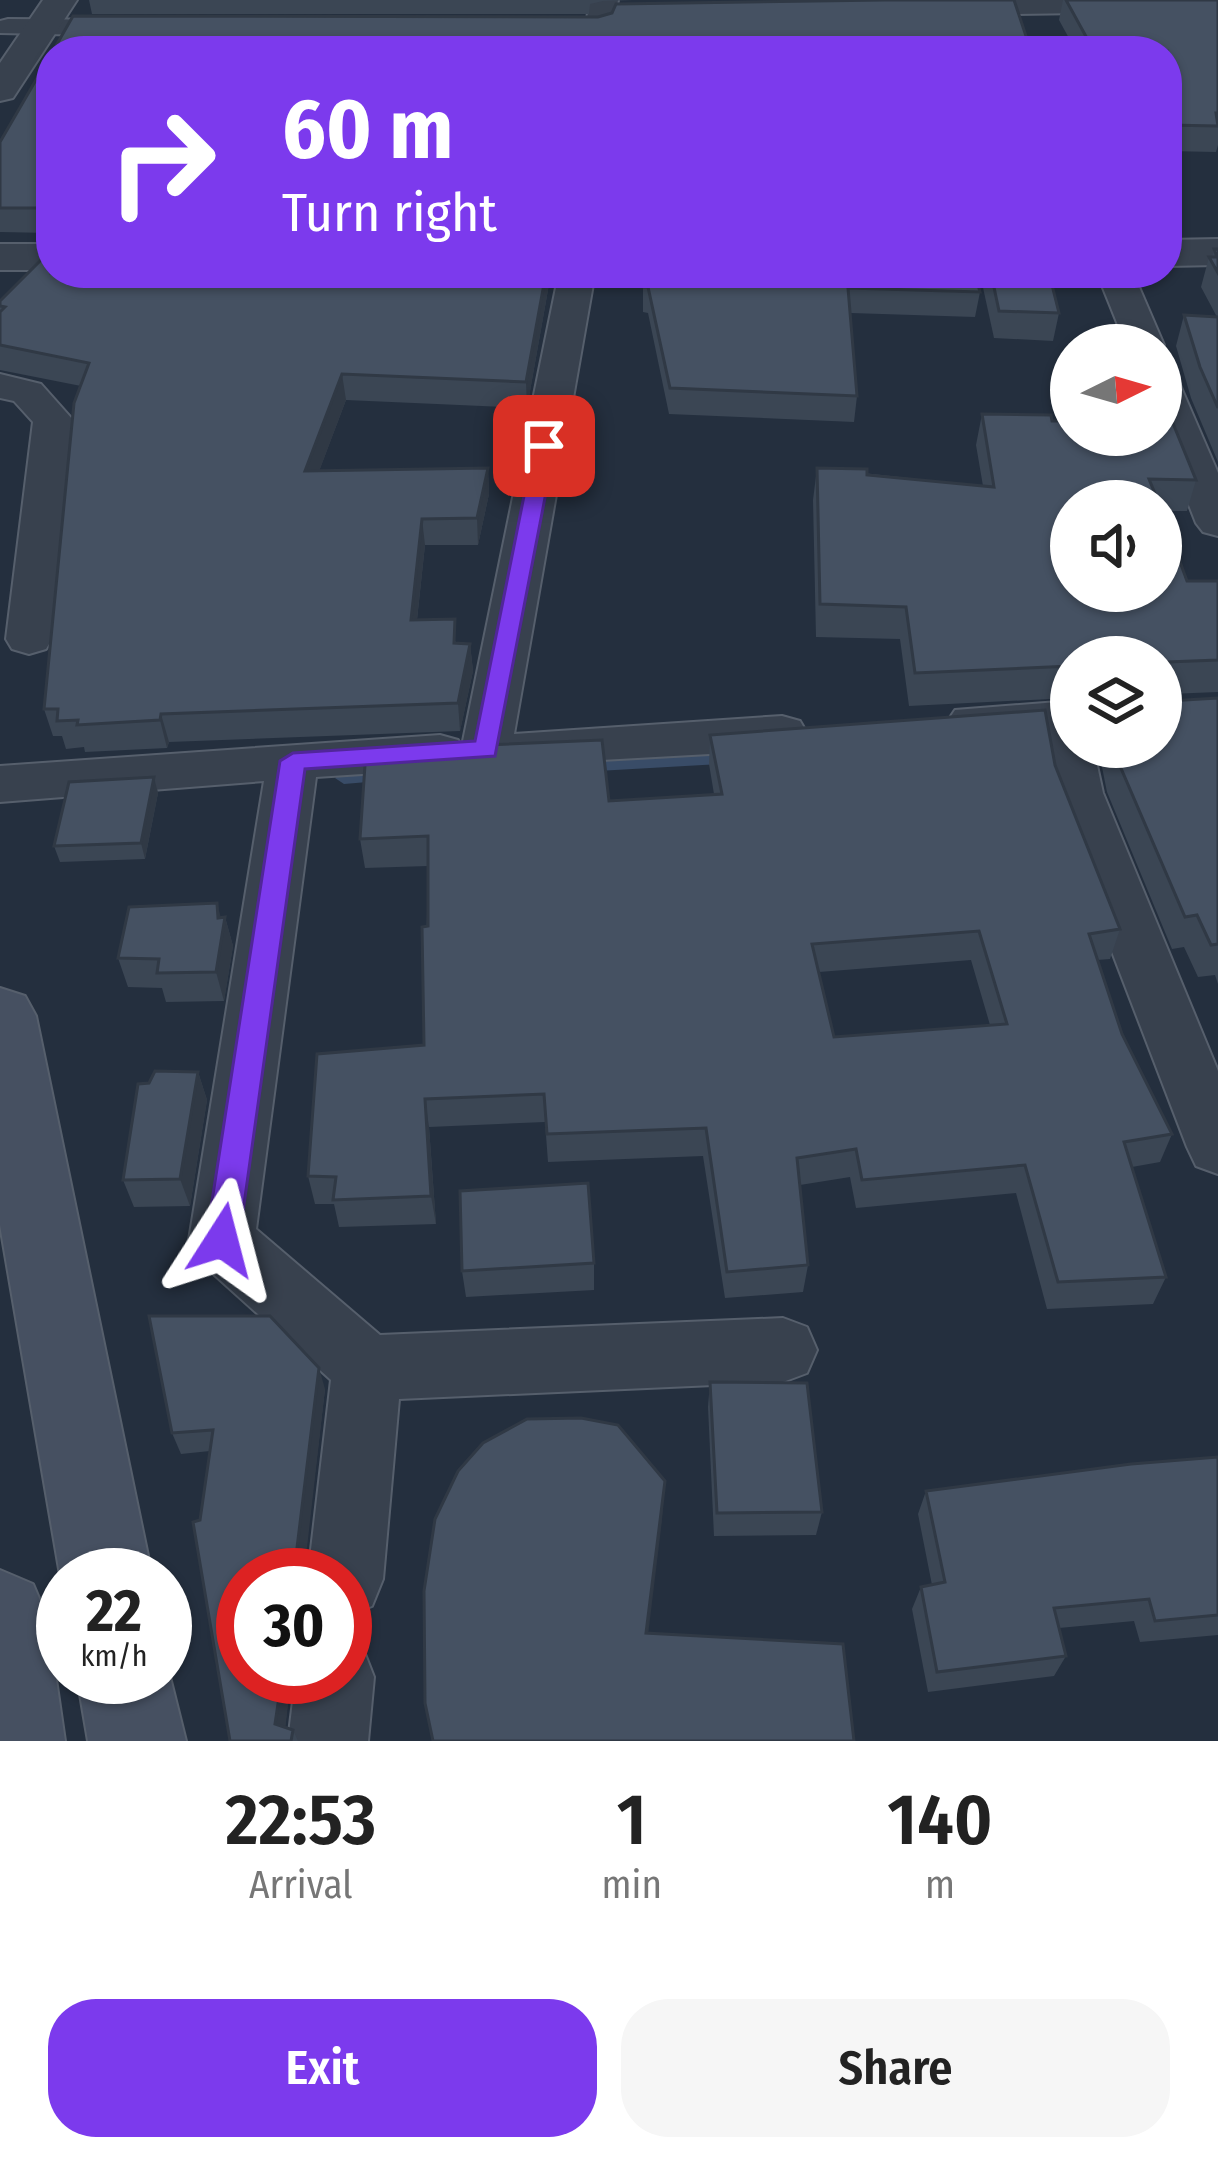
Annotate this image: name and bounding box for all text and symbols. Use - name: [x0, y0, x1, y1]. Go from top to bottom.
- text: 60 m: [282, 79, 453, 180]
- icon: right: [84, 84, 240, 240]
- text: Turn right: [282, 181, 497, 245]
- north arrow: [1050, 324, 1182, 456]
- map controls: [1050, 324, 1182, 768]
- pin: [493, 395, 595, 497]
- icon: arrive: [511, 413, 577, 479]
- button: sound: [1050, 480, 1182, 612]
- button: layers: [1050, 636, 1182, 768]
- position arrow: [159, 1177, 285, 1303]
- speed limit sign: 30: [216, 1548, 372, 1704]
- text: 22: [86, 1575, 142, 1647]
- text: km/h: [81, 1638, 147, 1674]
- text: 22:53: [225, 1777, 376, 1863]
- text: 1: [617, 1777, 647, 1863]
- text: 140: [887, 1777, 993, 1863]
- text: Arrival: [249, 1862, 352, 1908]
- text: min: [602, 1862, 662, 1908]
- text: m: [925, 1862, 955, 1908]
- button: Exit: [48, 1999, 597, 2137]
- button: Share: [621, 1999, 1170, 2137]

